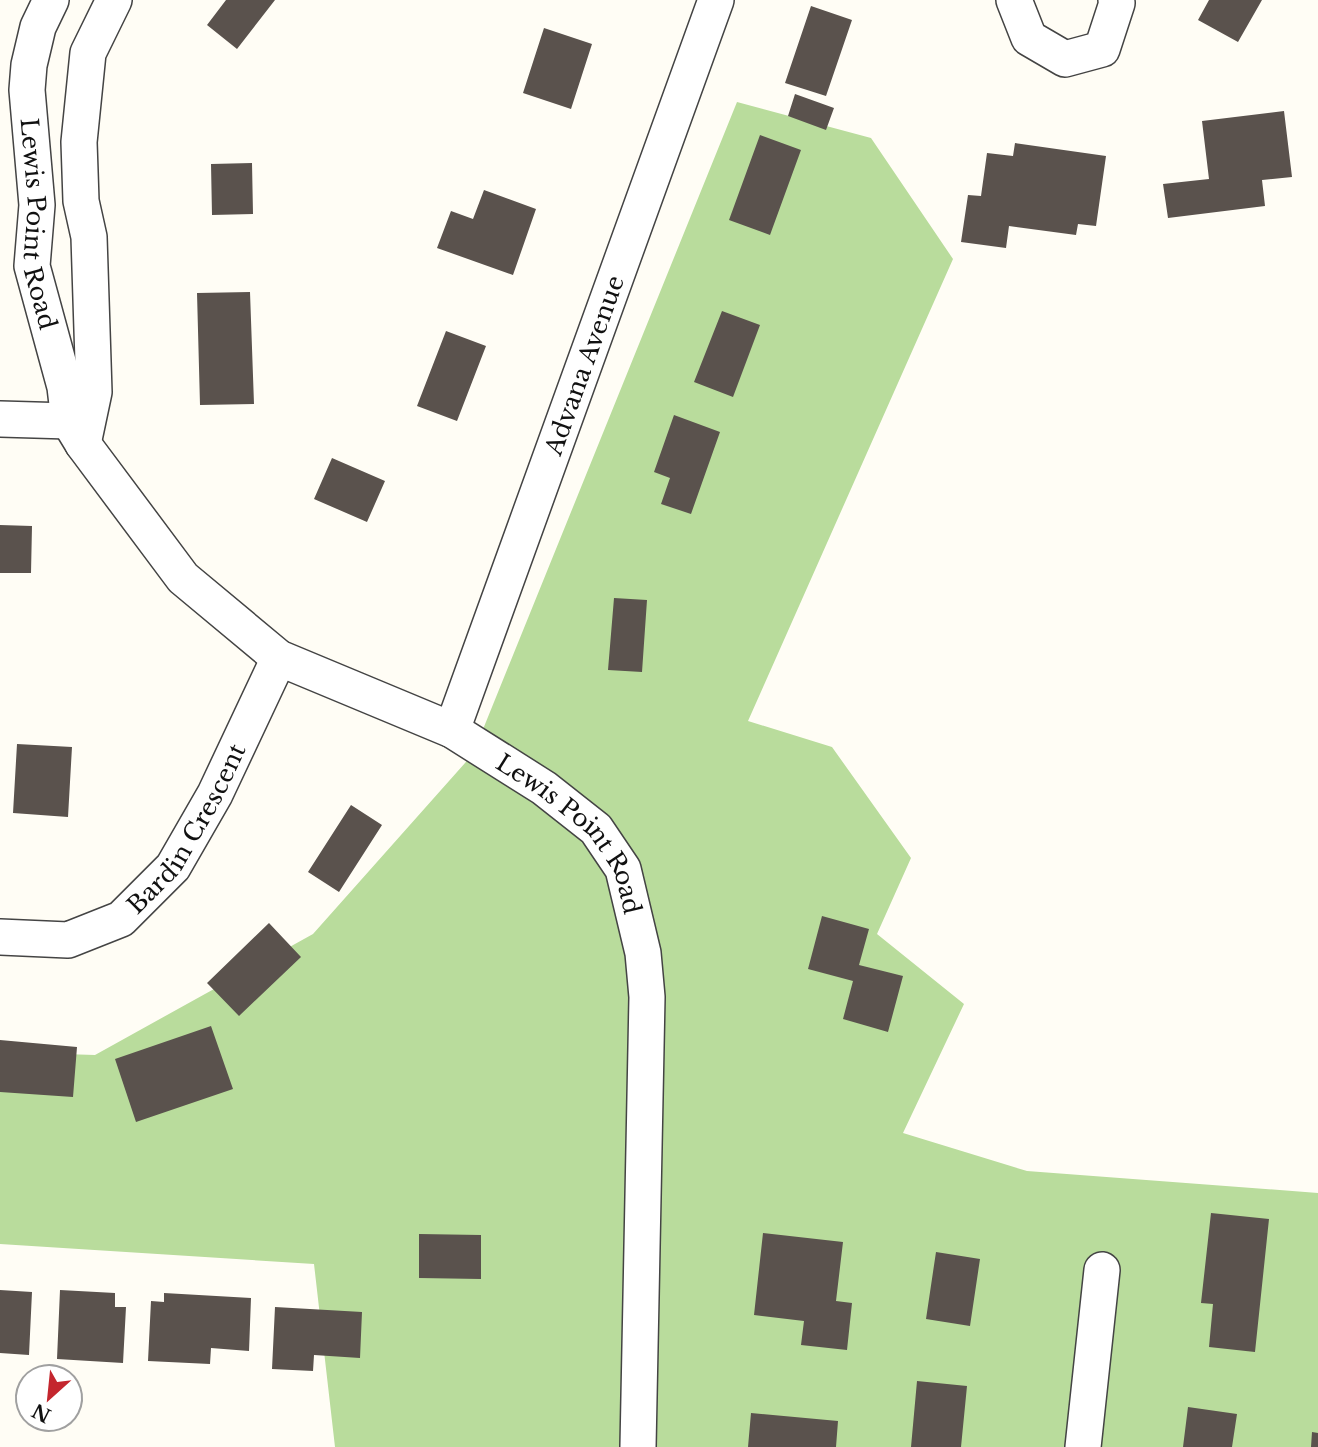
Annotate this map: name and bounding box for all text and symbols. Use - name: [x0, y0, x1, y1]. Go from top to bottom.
- street label: Lewis Point Road: [15, 117, 63, 333]
- street label: Advana Avenue: [538, 271, 630, 460]
- street label: Bardin Crescent: [121, 739, 251, 919]
- street label: Lewis Point Road: [491, 747, 648, 917]
- north arrow: [14, 1363, 84, 1433]
- text: N: [28, 1398, 55, 1427]

